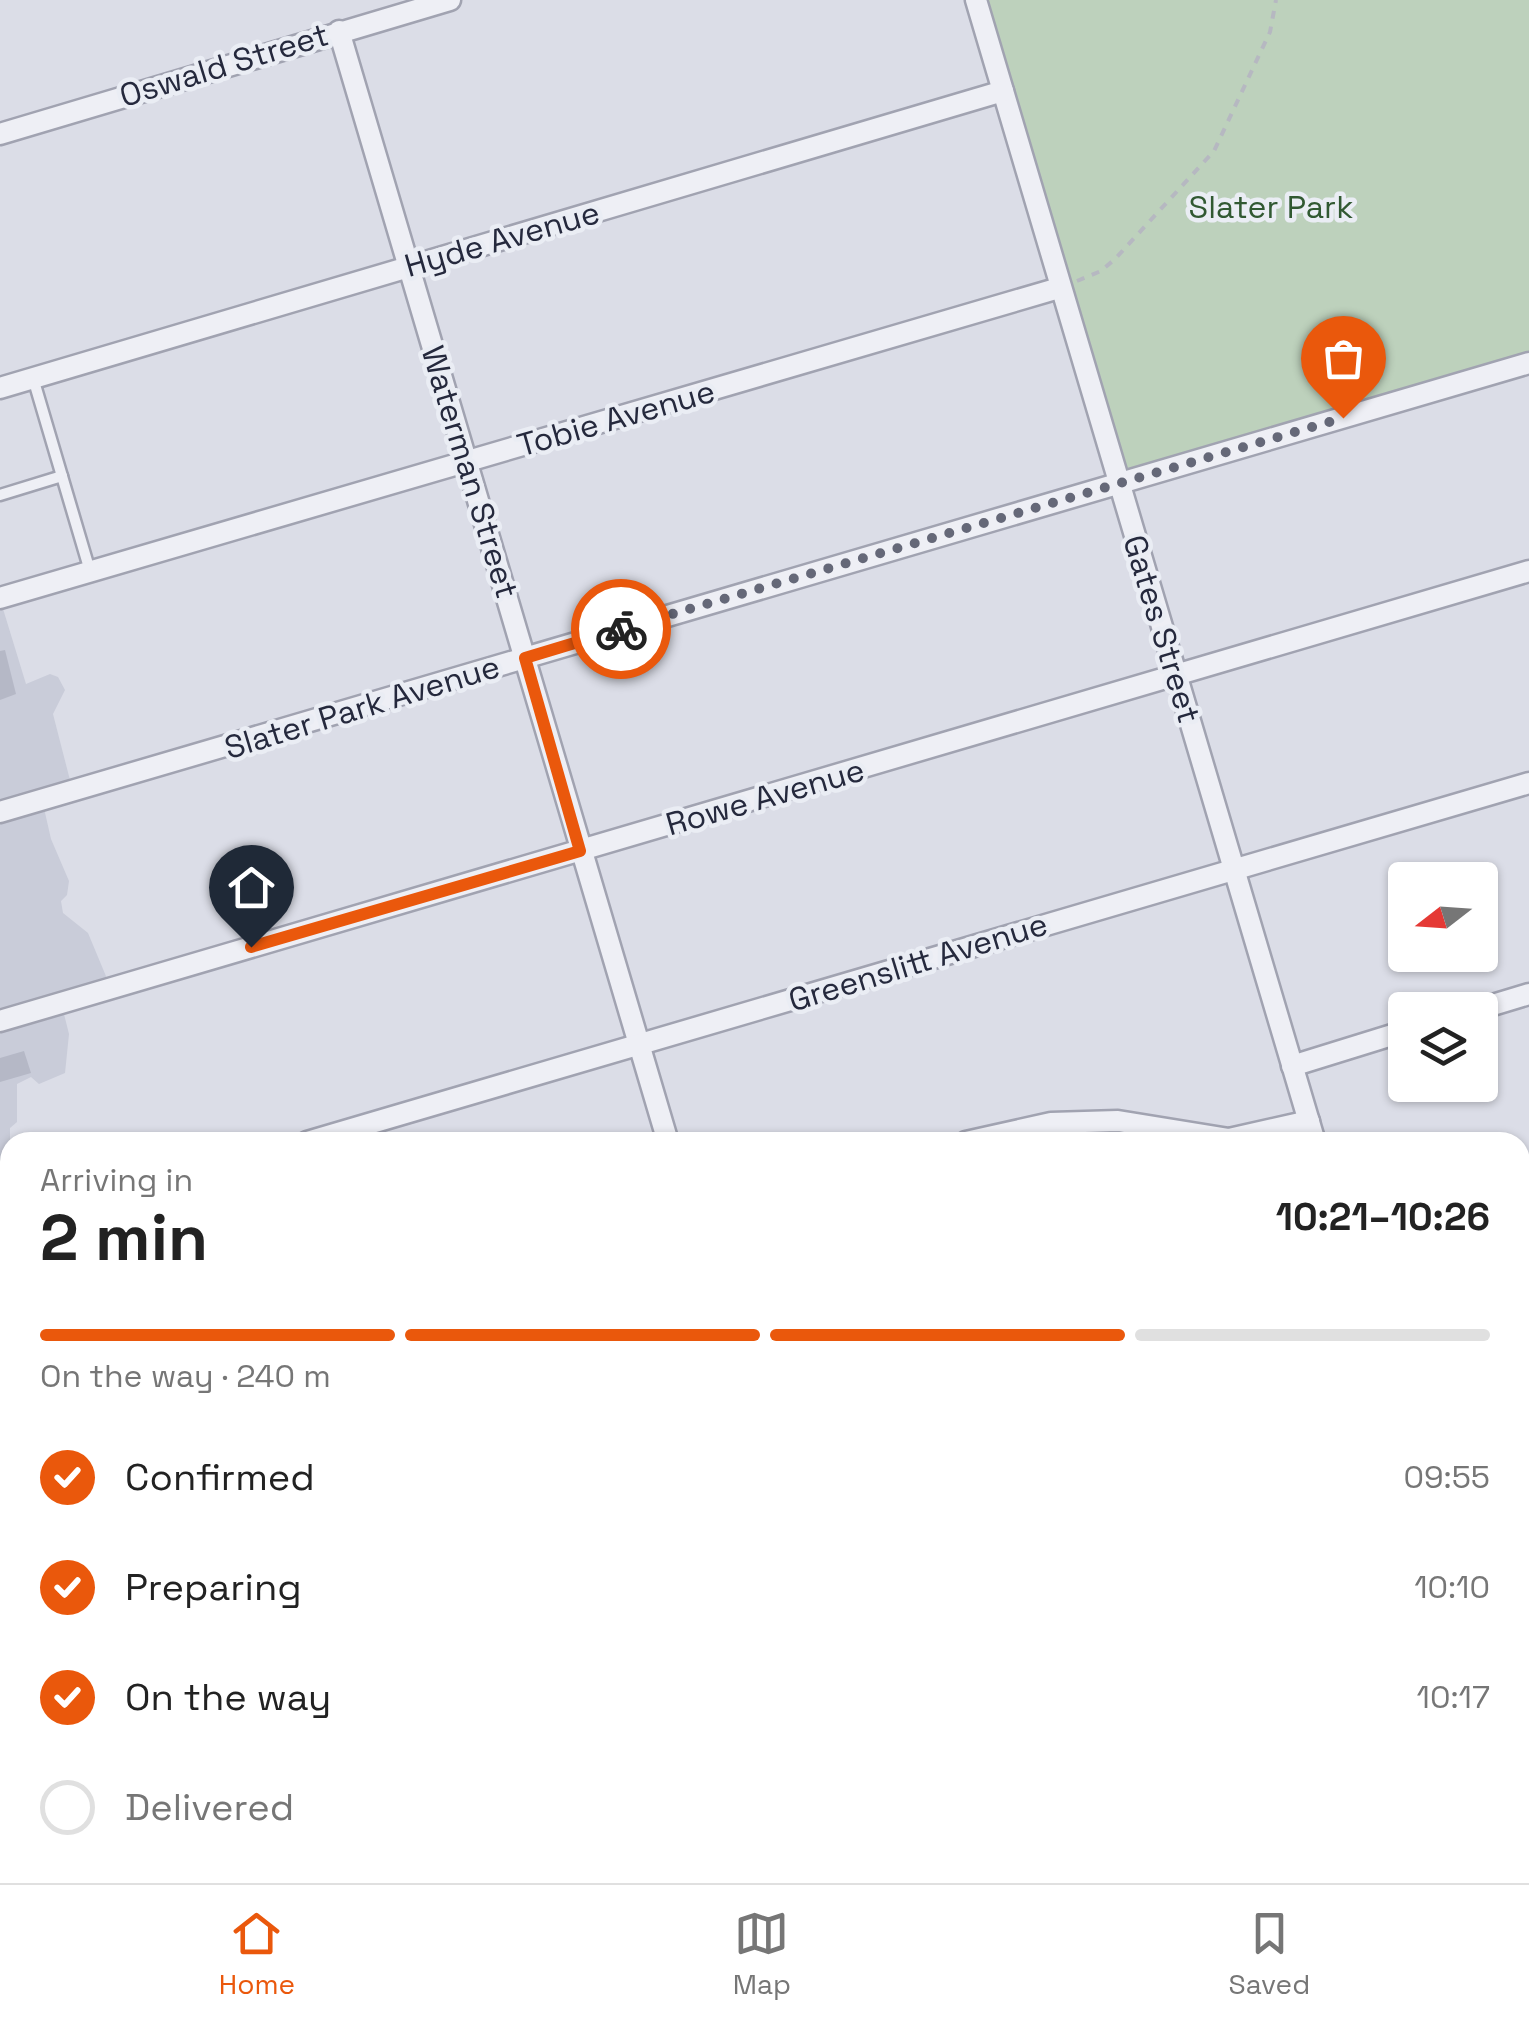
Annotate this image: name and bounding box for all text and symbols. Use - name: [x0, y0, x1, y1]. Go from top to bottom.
- street label: Oswald Street: [115, 14, 333, 116]
- park label: Slater Park: [1189, 187, 1353, 227]
- street label: Hyde Avenue: [400, 192, 604, 286]
- pin: [1301, 316, 1386, 419]
- icon: bag: [1316, 331, 1371, 386]
- street label: Waterman Street: [413, 341, 527, 603]
- street label: Tobie Avenue: [513, 371, 719, 465]
- street label: Gates Street: [1114, 530, 1210, 728]
- courier: [571, 579, 671, 679]
- icon: bike: [594, 602, 649, 657]
- street label: Slater Park Avenue: [220, 646, 504, 768]
- street label: Rowe Avenue: [661, 750, 869, 844]
- pin: [209, 845, 294, 948]
- icon: home: [224, 860, 279, 915]
- north arrow: [1388, 862, 1498, 972]
- map controls: [1388, 862, 1498, 1102]
- street label: Greenslitt Avenue: [784, 904, 1052, 1020]
- button: layers: [1388, 992, 1498, 1102]
- text: Arriving in: [40, 1160, 193, 1200]
- text: 10:21–10:26: [1276, 1193, 1490, 1241]
- text: 2 min: [40, 1196, 208, 1279]
- text: On the way · 240 m: [40, 1356, 331, 1396]
- icon: check: [40, 1450, 95, 1505]
- text: Confirmed: [125, 1453, 315, 1501]
- text: 09:55: [1403, 1457, 1490, 1497]
- icon: check: [40, 1560, 95, 1615]
- text: Preparing: [125, 1563, 302, 1611]
- text: 10:10: [1414, 1567, 1490, 1607]
- icon: check: [40, 1670, 95, 1725]
- text: On the way: [125, 1673, 331, 1721]
- text: 10:17: [1417, 1677, 1490, 1717]
- text: Delivered: [125, 1783, 294, 1831]
- tab: Home: [219, 1906, 295, 2002]
- tab: Map: [733, 1906, 791, 2002]
- tab: Saved: [1229, 1906, 1310, 2002]

